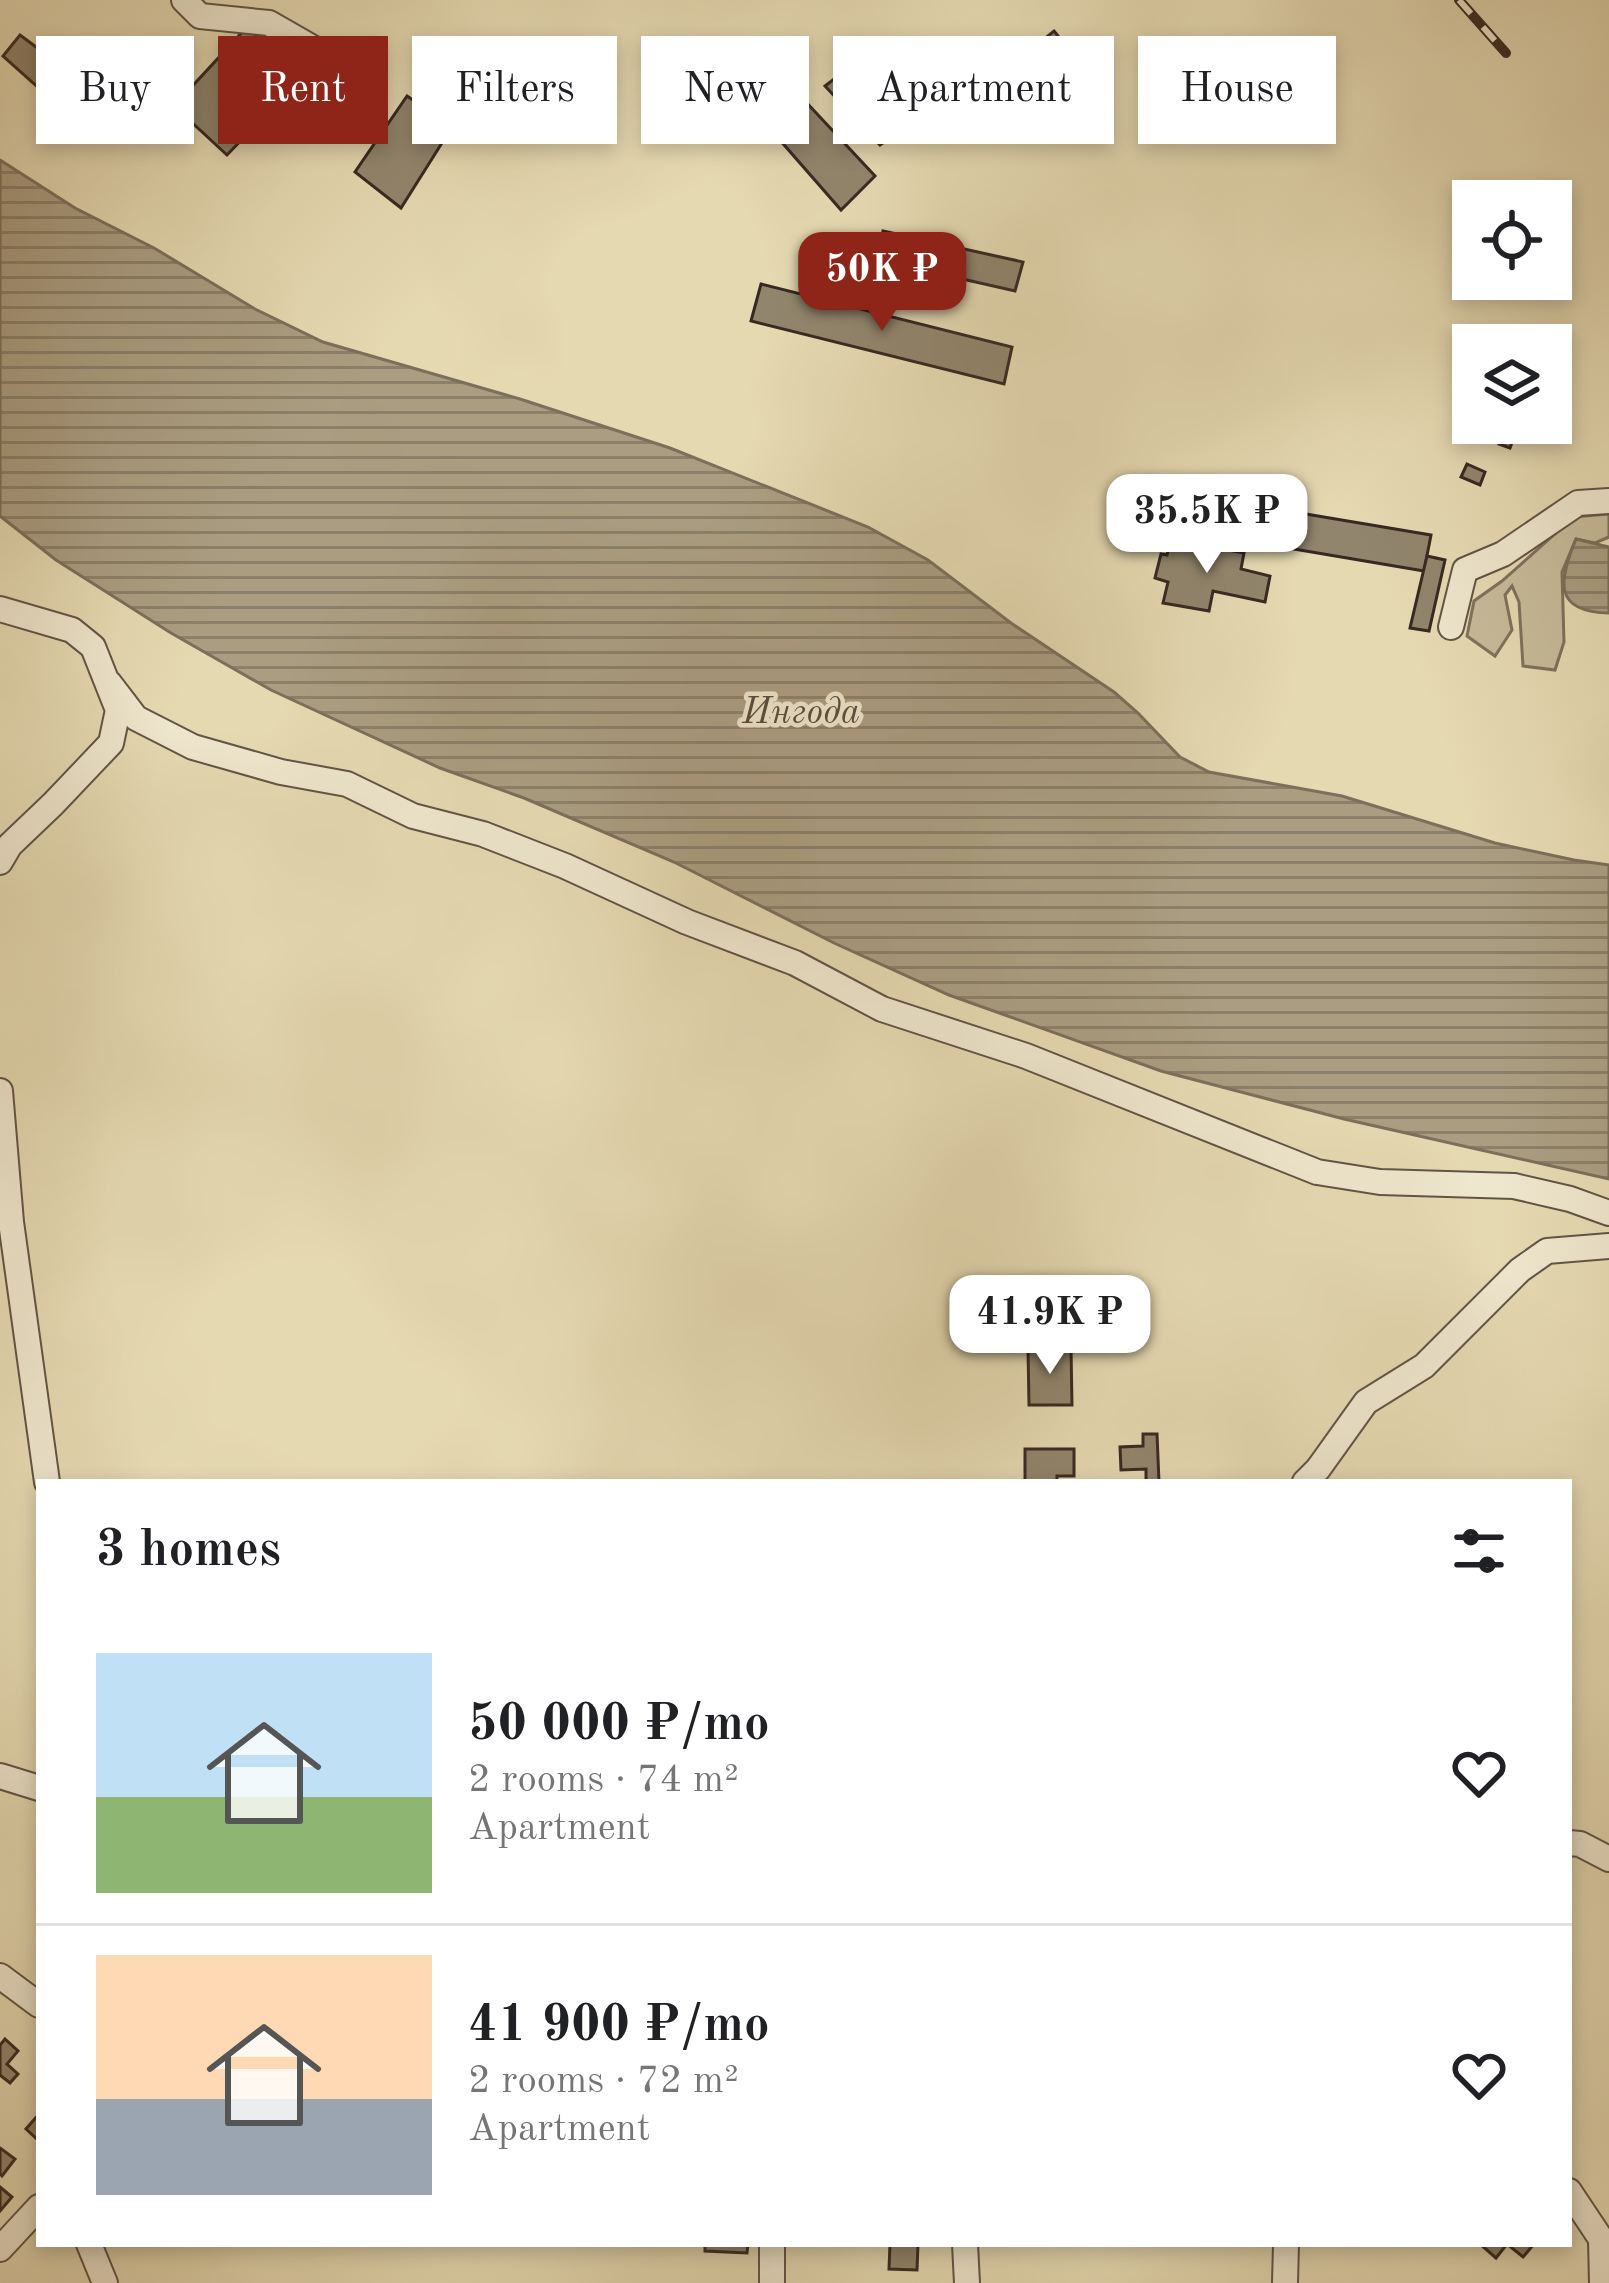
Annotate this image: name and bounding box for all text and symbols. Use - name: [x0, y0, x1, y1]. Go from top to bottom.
- chip: Buy: [36, 36, 194, 144]
- chip: Rent: [218, 36, 388, 144]
- chip: Filters: [412, 36, 617, 144]
- chip: New: [641, 36, 809, 144]
- chip: Apartment: [833, 36, 1114, 144]
- chip: House: [1138, 36, 1336, 144]
- map controls: [1452, 180, 1572, 444]
- button: locate: [1452, 180, 1572, 300]
- pin: 50K ₽: [798, 232, 966, 334]
- text: 50K ₽: [825, 251, 939, 290]
- button: layers: [1452, 324, 1572, 444]
- pin: 35.5K ₽: [1096, 474, 1318, 576]
- text: 35.5K ₽: [1133, 493, 1281, 532]
- water label: Ингода: [741, 696, 860, 732]
- pin: 41.9K ₽: [939, 1275, 1161, 1377]
- text: 41.9K ₽: [976, 1294, 1124, 1333]
- icon: filters: [1446, 1518, 1512, 1584]
- text: 3 homes: [96, 1526, 281, 1577]
- text: 50 000 ₽/mo: [468, 1700, 770, 1751]
- icon: home: [192, 1701, 336, 1845]
- icon: heart: [1446, 1740, 1512, 1806]
- text: 2 rooms · 74 m²: [468, 1761, 739, 1800]
- text: Apartment: [468, 1809, 651, 1848]
- text: 41 900 ₽/mo: [468, 2001, 770, 2052]
- icon: home: [192, 2003, 336, 2147]
- icon: heart: [1446, 2042, 1512, 2108]
- text: 2 rooms · 72 m²: [468, 2062, 739, 2101]
- text: Apartment: [468, 2110, 651, 2149]

